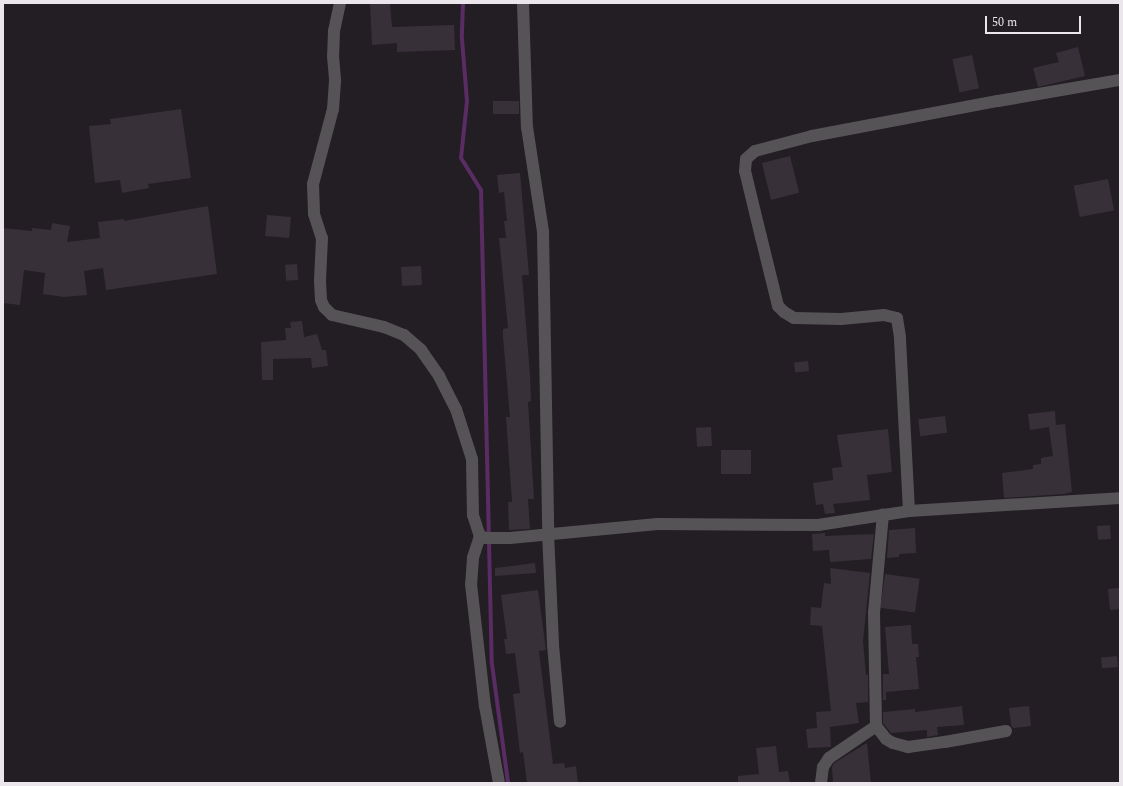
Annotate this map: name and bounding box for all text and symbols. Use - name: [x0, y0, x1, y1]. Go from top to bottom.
- scale bar: [987, 8, 1083, 34]
- text: 50 m: [992, 13, 1017, 32]

